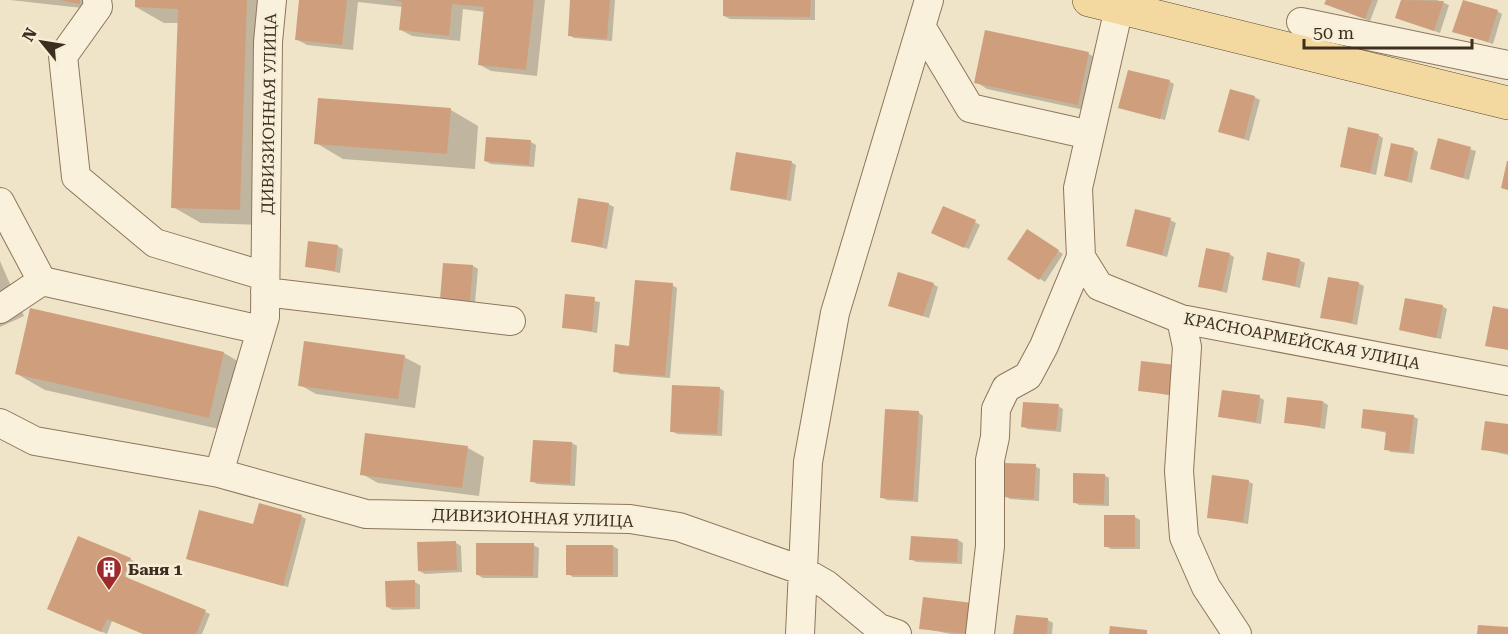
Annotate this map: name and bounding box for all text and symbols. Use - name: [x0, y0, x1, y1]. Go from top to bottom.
- north arrow: [12, 12, 72, 72]
- street label: ДИВИЗИОННАЯ УЛИЦА: [258, 12, 280, 215]
- scale bar: [1304, 12, 1472, 50]
- text: 50 m: [1313, 22, 1354, 43]
- text: N: [18, 25, 41, 45]
- street label: КРАСНОАРМЕЙСКАЯ УЛИЦА: [1182, 309, 1423, 373]
- street label: ДИВИЗИОННАЯ УЛИЦА: [432, 505, 635, 531]
- building icon: Баня 1: [94, 554, 124, 592]
- place label: Баня 1: [128, 560, 182, 579]

